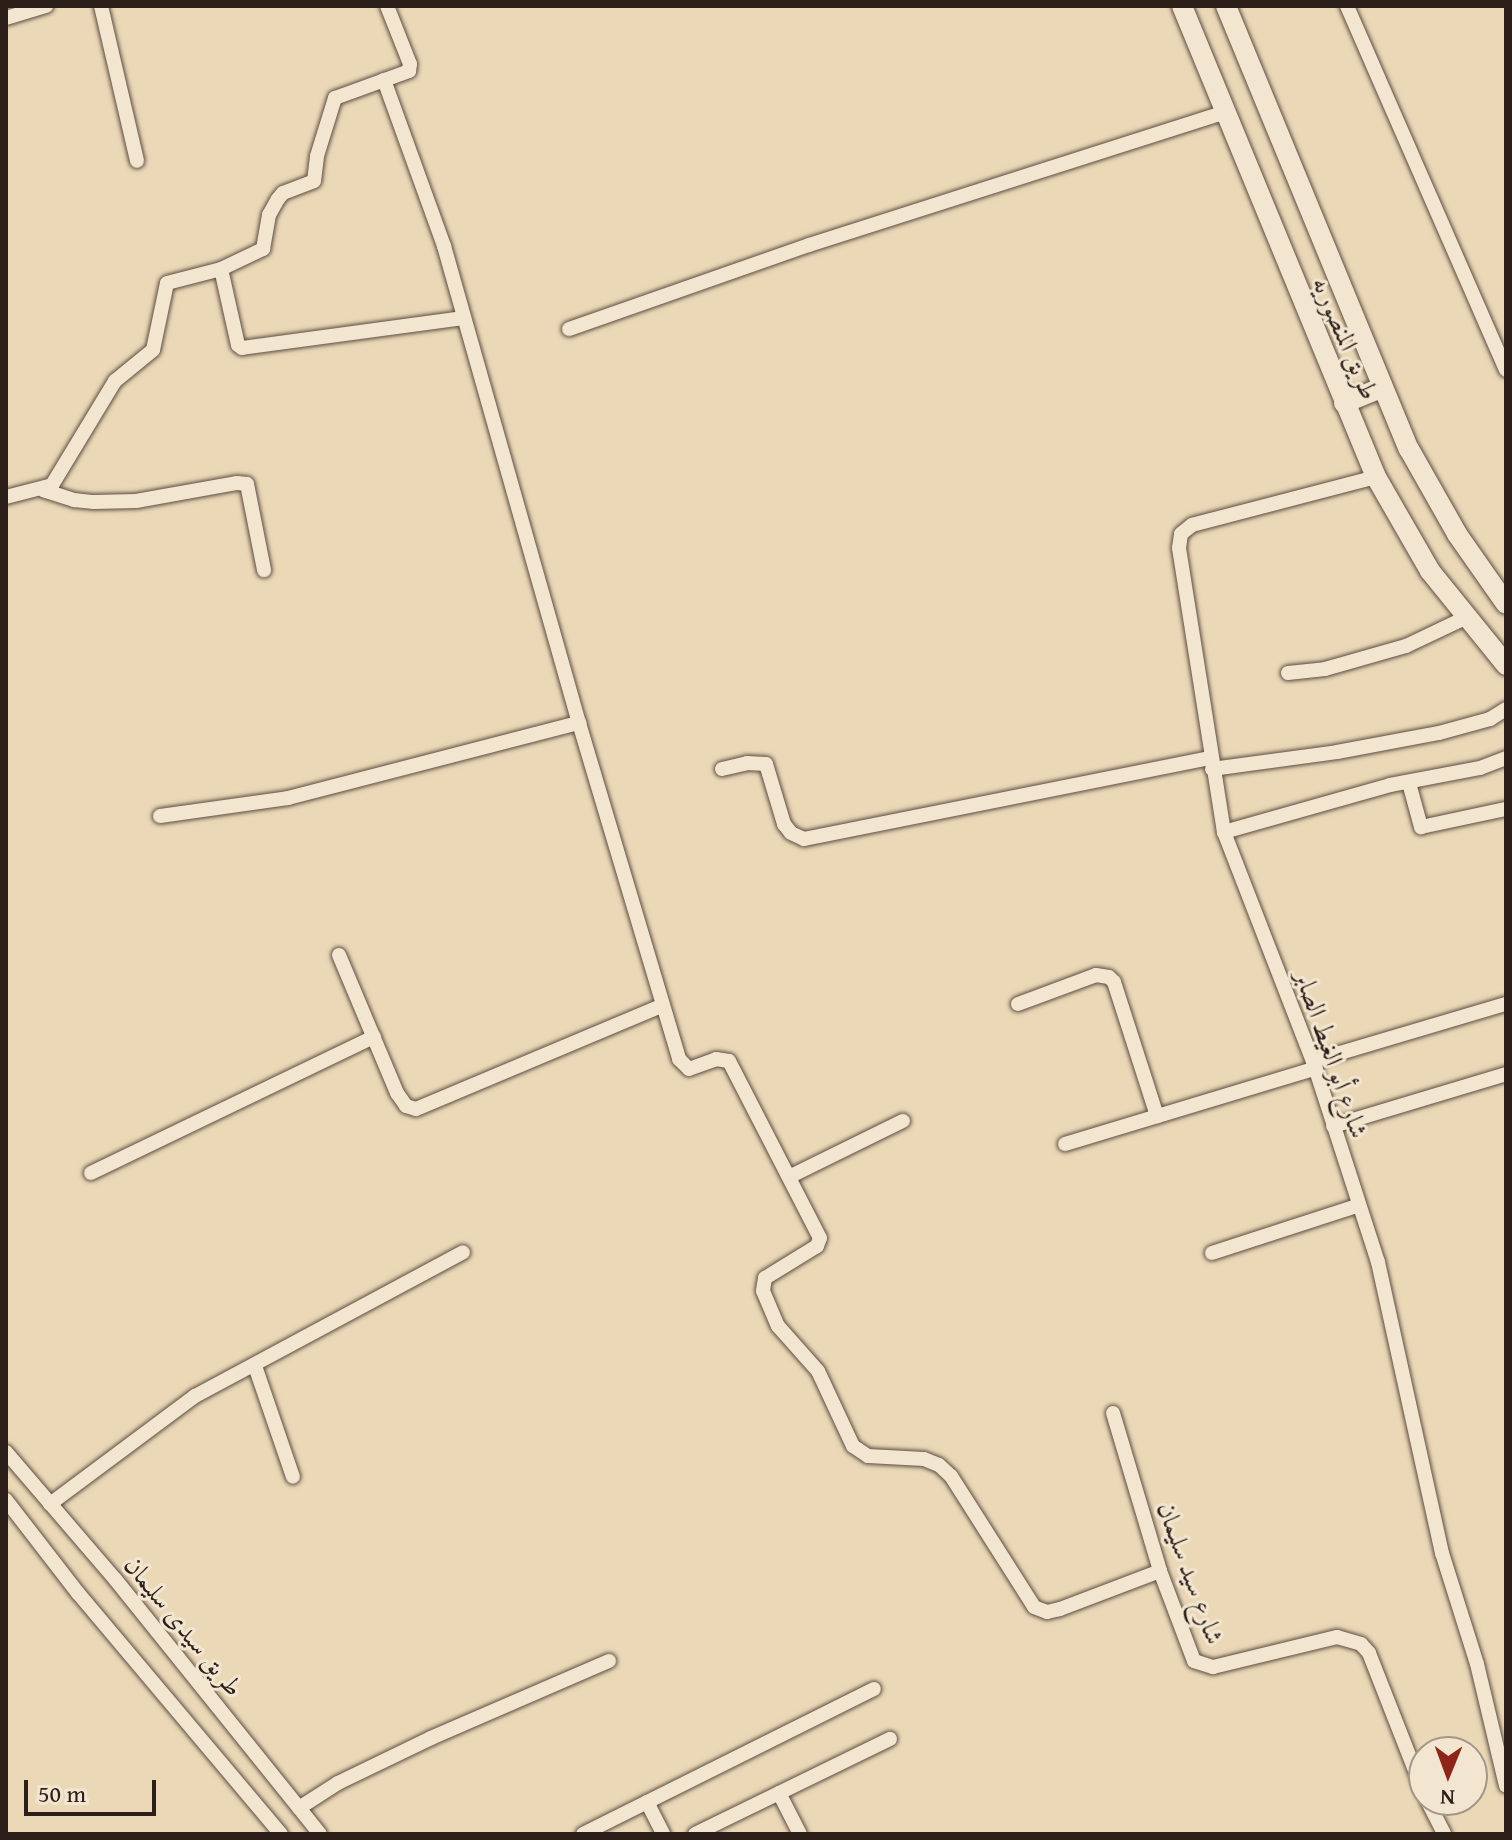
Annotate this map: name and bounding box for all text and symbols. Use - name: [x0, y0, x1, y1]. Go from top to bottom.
- street label: طريق المنصوريه: [1306, 272, 1386, 404]
- street label: شارع أبو الغيط الصابر: [1289, 966, 1375, 1142]
- street label: شارع سيد سليمان: [1151, 1498, 1231, 1648]
- street label: طريق سيدى سليمان: [118, 1550, 250, 1702]
- north arrow: [1408, 1736, 1488, 1816]
- scale bar: [28, 1764, 160, 1814]
- text: 50 m: [38, 1776, 86, 1811]
- text: N: [1440, 1782, 1455, 1814]

